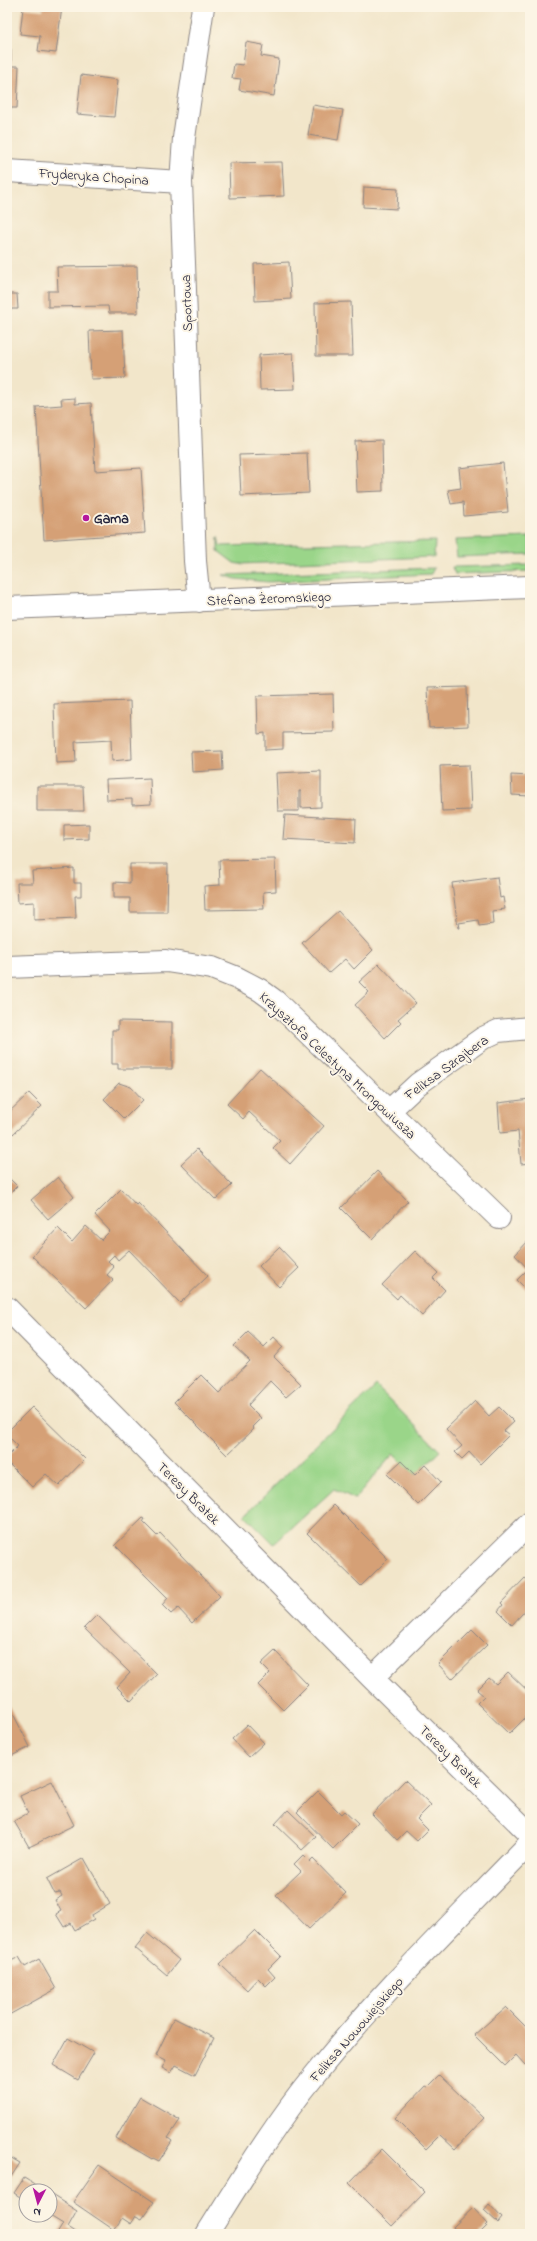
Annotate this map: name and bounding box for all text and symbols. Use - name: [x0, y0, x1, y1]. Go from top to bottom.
- street label: Fryderyka Chopina: [37, 163, 150, 193]
- street label: Sportowa: [176, 274, 199, 332]
- place label: Gama: [94, 509, 129, 530]
- marker: Gama: [81, 513, 91, 523]
- street label: Stefana Żeromskiego: [207, 587, 332, 613]
- street label: Krzysztofa Celestyna Mrongowiusza: [253, 987, 420, 1146]
- street label: Feliksa Szrajbera: [400, 1030, 493, 1107]
- street label: Teresy Bratek: [151, 1458, 225, 1532]
- street label: Teresy Bratek: [413, 1721, 487, 1795]
- street label: Feliksa Nowowiejskiego: [305, 1973, 410, 2089]
- north arrow: [18, 2183, 58, 2223]
- text: N: [33, 2204, 42, 2220]

